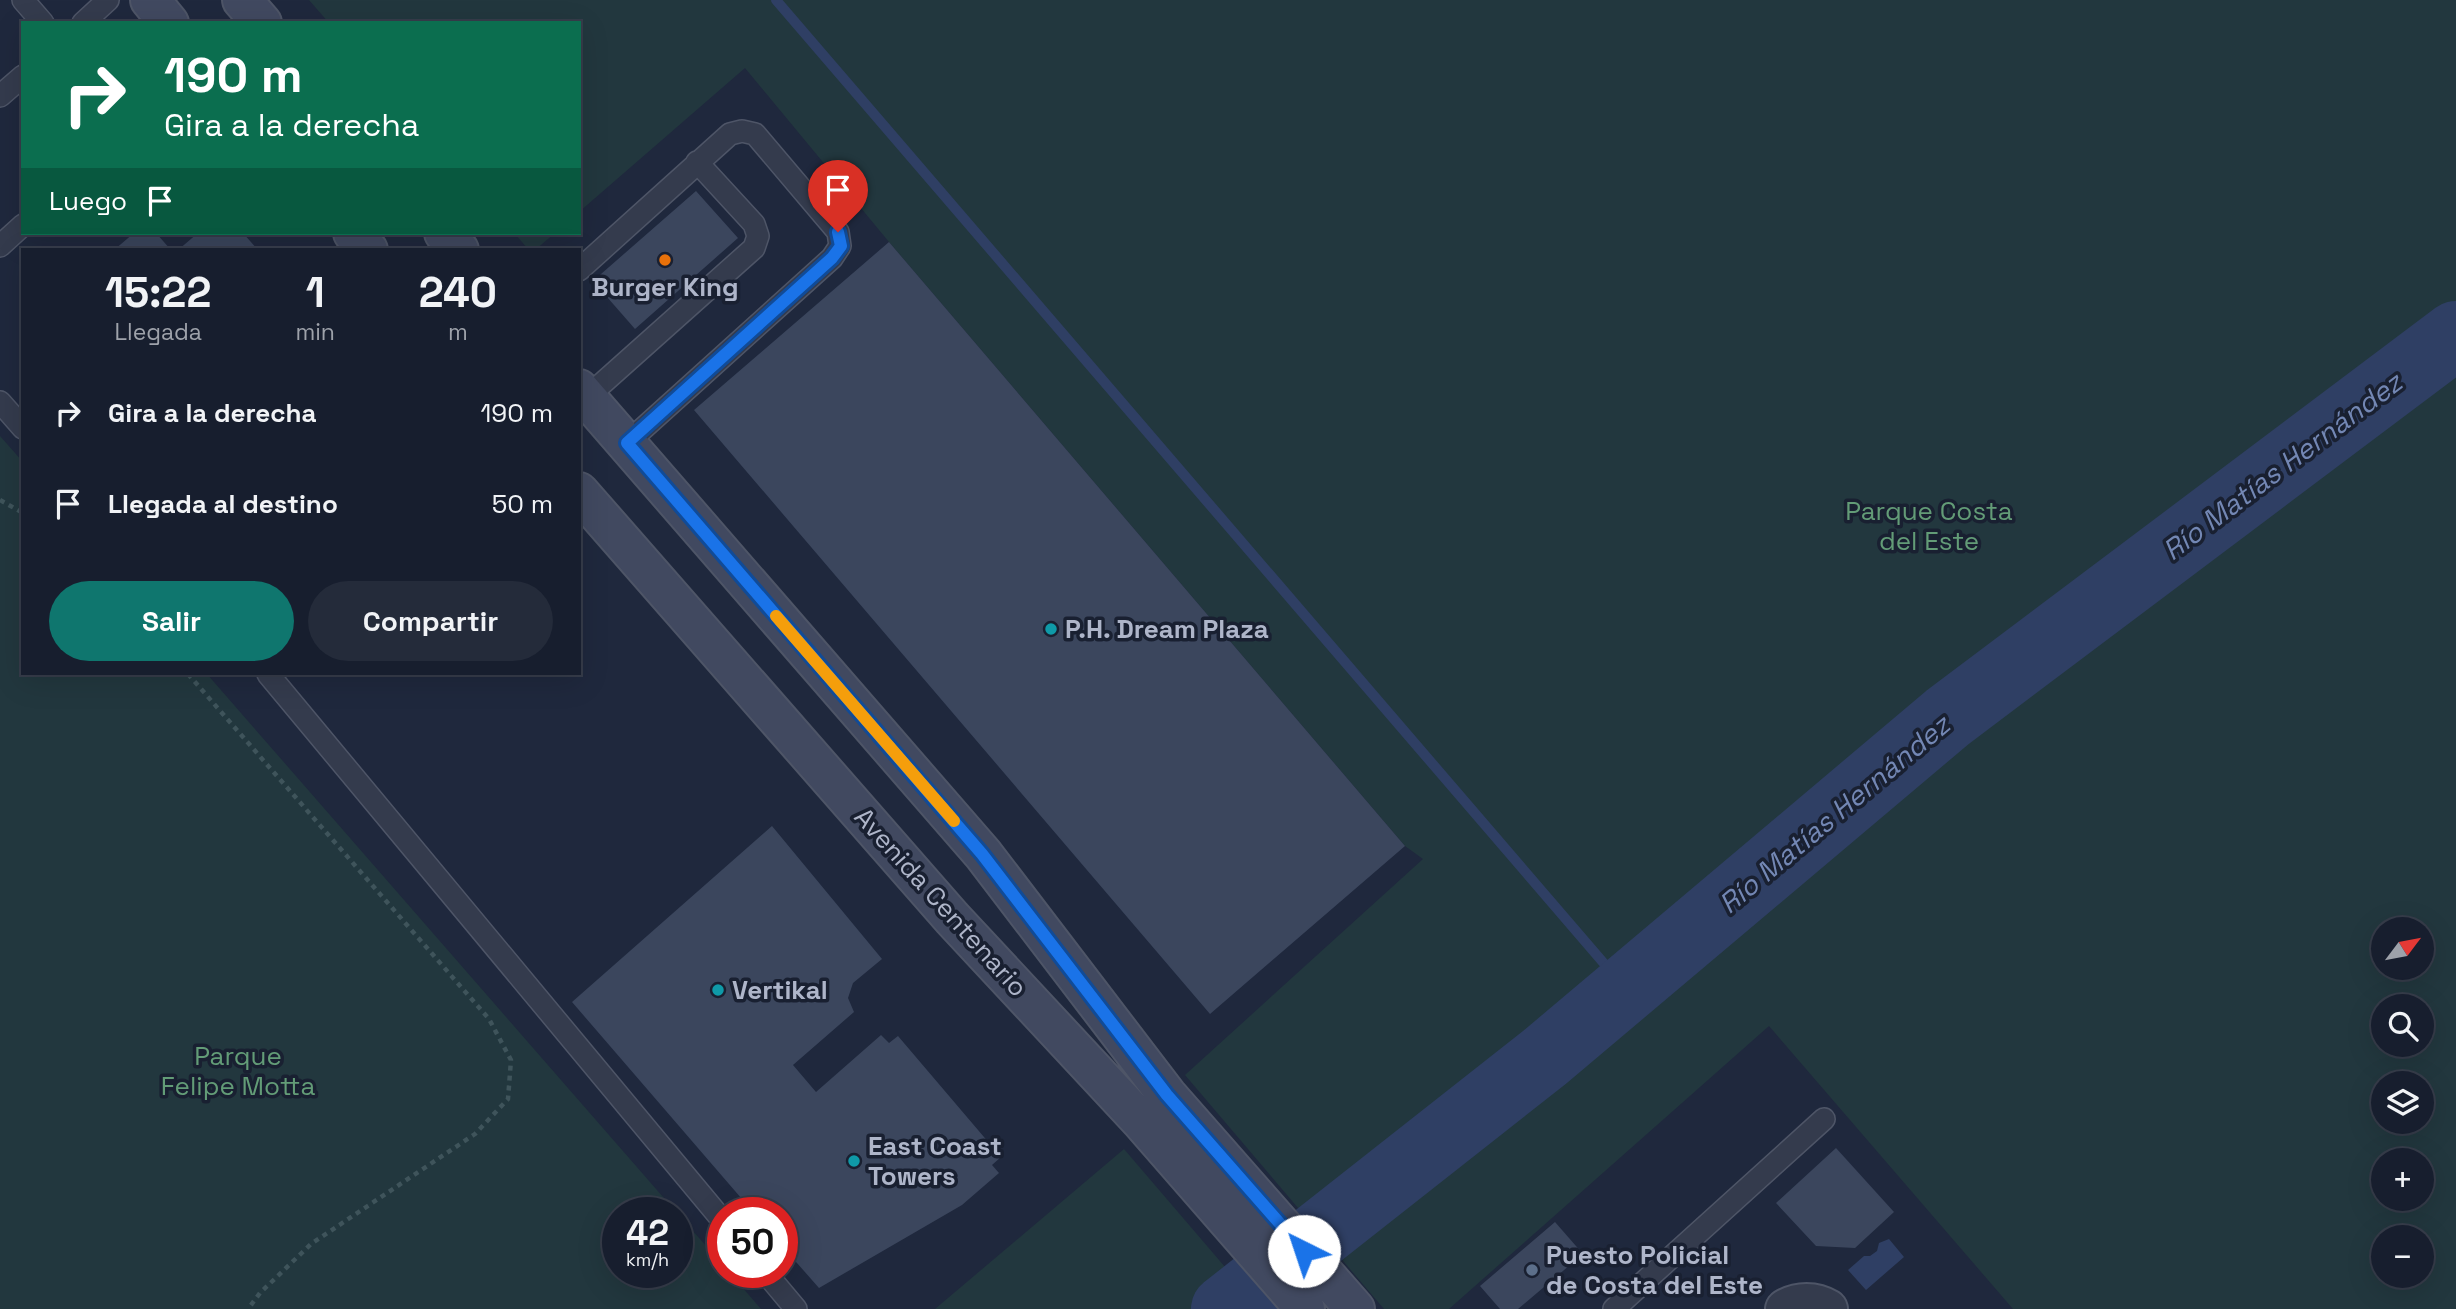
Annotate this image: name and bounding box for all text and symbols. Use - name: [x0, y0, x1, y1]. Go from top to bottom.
- text: 190 m: [164, 44, 302, 106]
- icon: right: [49, 49, 140, 140]
- text: Gira a la derecha: [164, 105, 419, 145]
- pin: [808, 160, 868, 232]
- icon: arrive: [819, 171, 857, 209]
- icon: arrive: [141, 182, 179, 220]
- text: Luego: [49, 184, 127, 218]
- marker: Burger King: [657, 252, 673, 268]
- text: 15:22: [105, 266, 212, 319]
- text: 1: [306, 266, 325, 319]
- text: 240: [419, 266, 497, 319]
- place label: Burger King: [591, 270, 739, 304]
- text: Llegada: [114, 317, 202, 347]
- text: min: [295, 317, 335, 347]
- text: m: [448, 317, 468, 347]
- water label: Río Matías Hernández: [2155, 363, 2411, 568]
- icon: right: [49, 394, 87, 432]
- text: Gira a la derecha: [108, 396, 317, 430]
- text: 190 m: [481, 396, 553, 430]
- icon: arrive: [49, 485, 87, 523]
- text: Llegada al destino: [108, 487, 338, 521]
- text: 50 m: [492, 487, 553, 521]
- park label: Parque Costa del Este: [1845, 494, 2013, 558]
- button: Salir: [49, 581, 294, 661]
- button: Compartir: [308, 581, 553, 661]
- place label: P.H. Dream Plaza: [1065, 612, 1269, 646]
- marker: P.H. Dream Plaza: [1043, 621, 1059, 637]
- water label: Río Matías Hernández: [1711, 705, 1959, 921]
- street label: Avenida Centenario: [847, 800, 1035, 1004]
- north arrow: [2371, 917, 2434, 980]
- map controls: [2371, 917, 2434, 1288]
- place label: Vertikal: [732, 973, 828, 1007]
- marker: Vertikal: [710, 982, 726, 998]
- button: search: [2371, 994, 2434, 1057]
- park label: Parque Felipe Motta: [161, 1039, 315, 1103]
- button: layers: [2371, 1071, 2434, 1134]
- place label: East Coast Towers: [868, 1129, 1002, 1193]
- button: +: [2371, 1148, 2434, 1211]
- marker: East Coast Towers: [846, 1153, 862, 1169]
- speed limit sign: 50: [707, 1197, 798, 1288]
- text: 42: [626, 1211, 669, 1255]
- position arrow: [1267, 1214, 1341, 1288]
- button: −: [2371, 1225, 2434, 1288]
- place label: Puesto Policial de Costa del Este: [1546, 1238, 1763, 1302]
- text: km/h: [626, 1248, 669, 1271]
- marker: Puesto Policial de Costa del Este: [1524, 1262, 1540, 1278]

